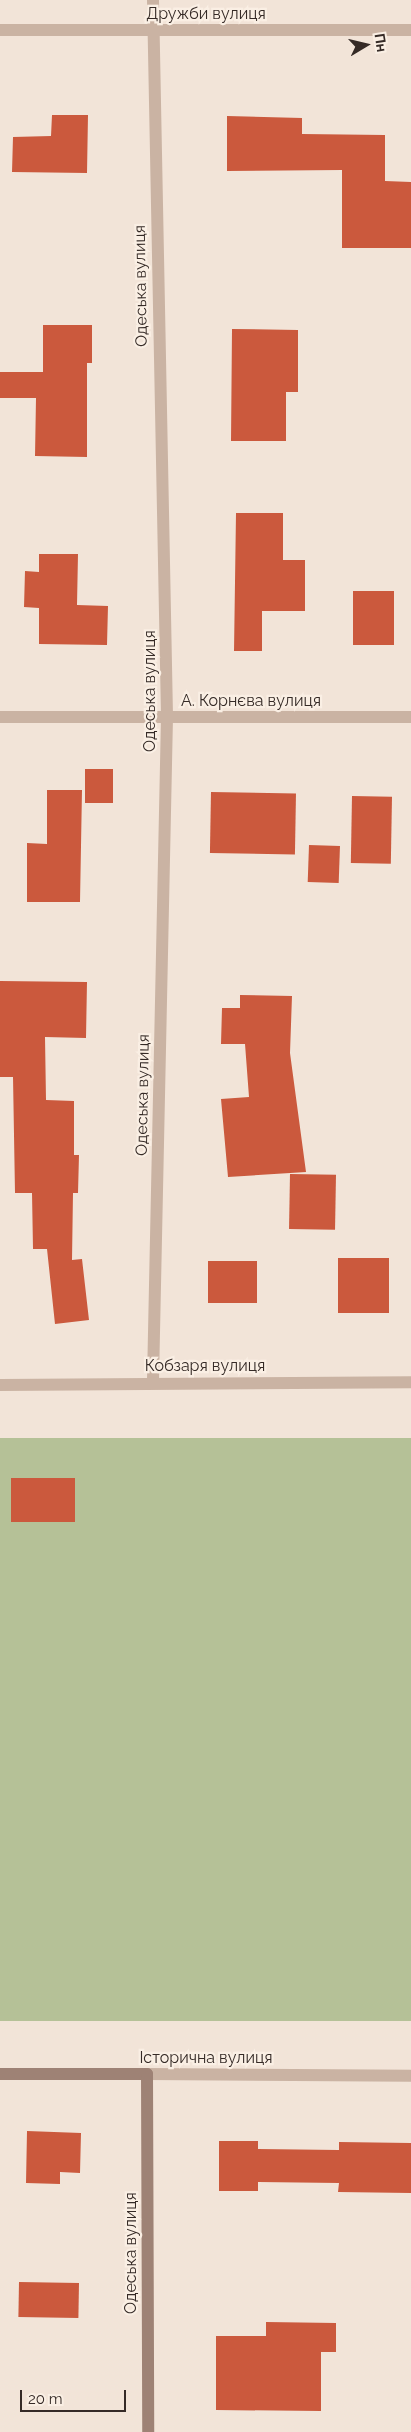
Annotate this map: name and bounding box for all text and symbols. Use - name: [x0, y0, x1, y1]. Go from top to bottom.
- street label: Дружби вулиця: [146, 4, 266, 24]
- north arrow: [341, 20, 391, 70]
- text: Пн: [371, 32, 390, 53]
- street label: Одеська вулиця: [130, 225, 152, 347]
- street label: Одеська вулиця: [140, 630, 160, 752]
- street label: А. Корнєва вулиця: [181, 691, 321, 711]
- street label: Одеська вулиця: [132, 1034, 154, 1156]
- street label: Кобзаря вулиця: [145, 1356, 265, 1376]
- street label: Історична вулиця: [140, 2048, 272, 2068]
- street label: Одеська вулиця: [121, 2192, 141, 2314]
- scale bar: [22, 2380, 129, 2412]
- text: 20 m: [28, 2390, 63, 2408]

